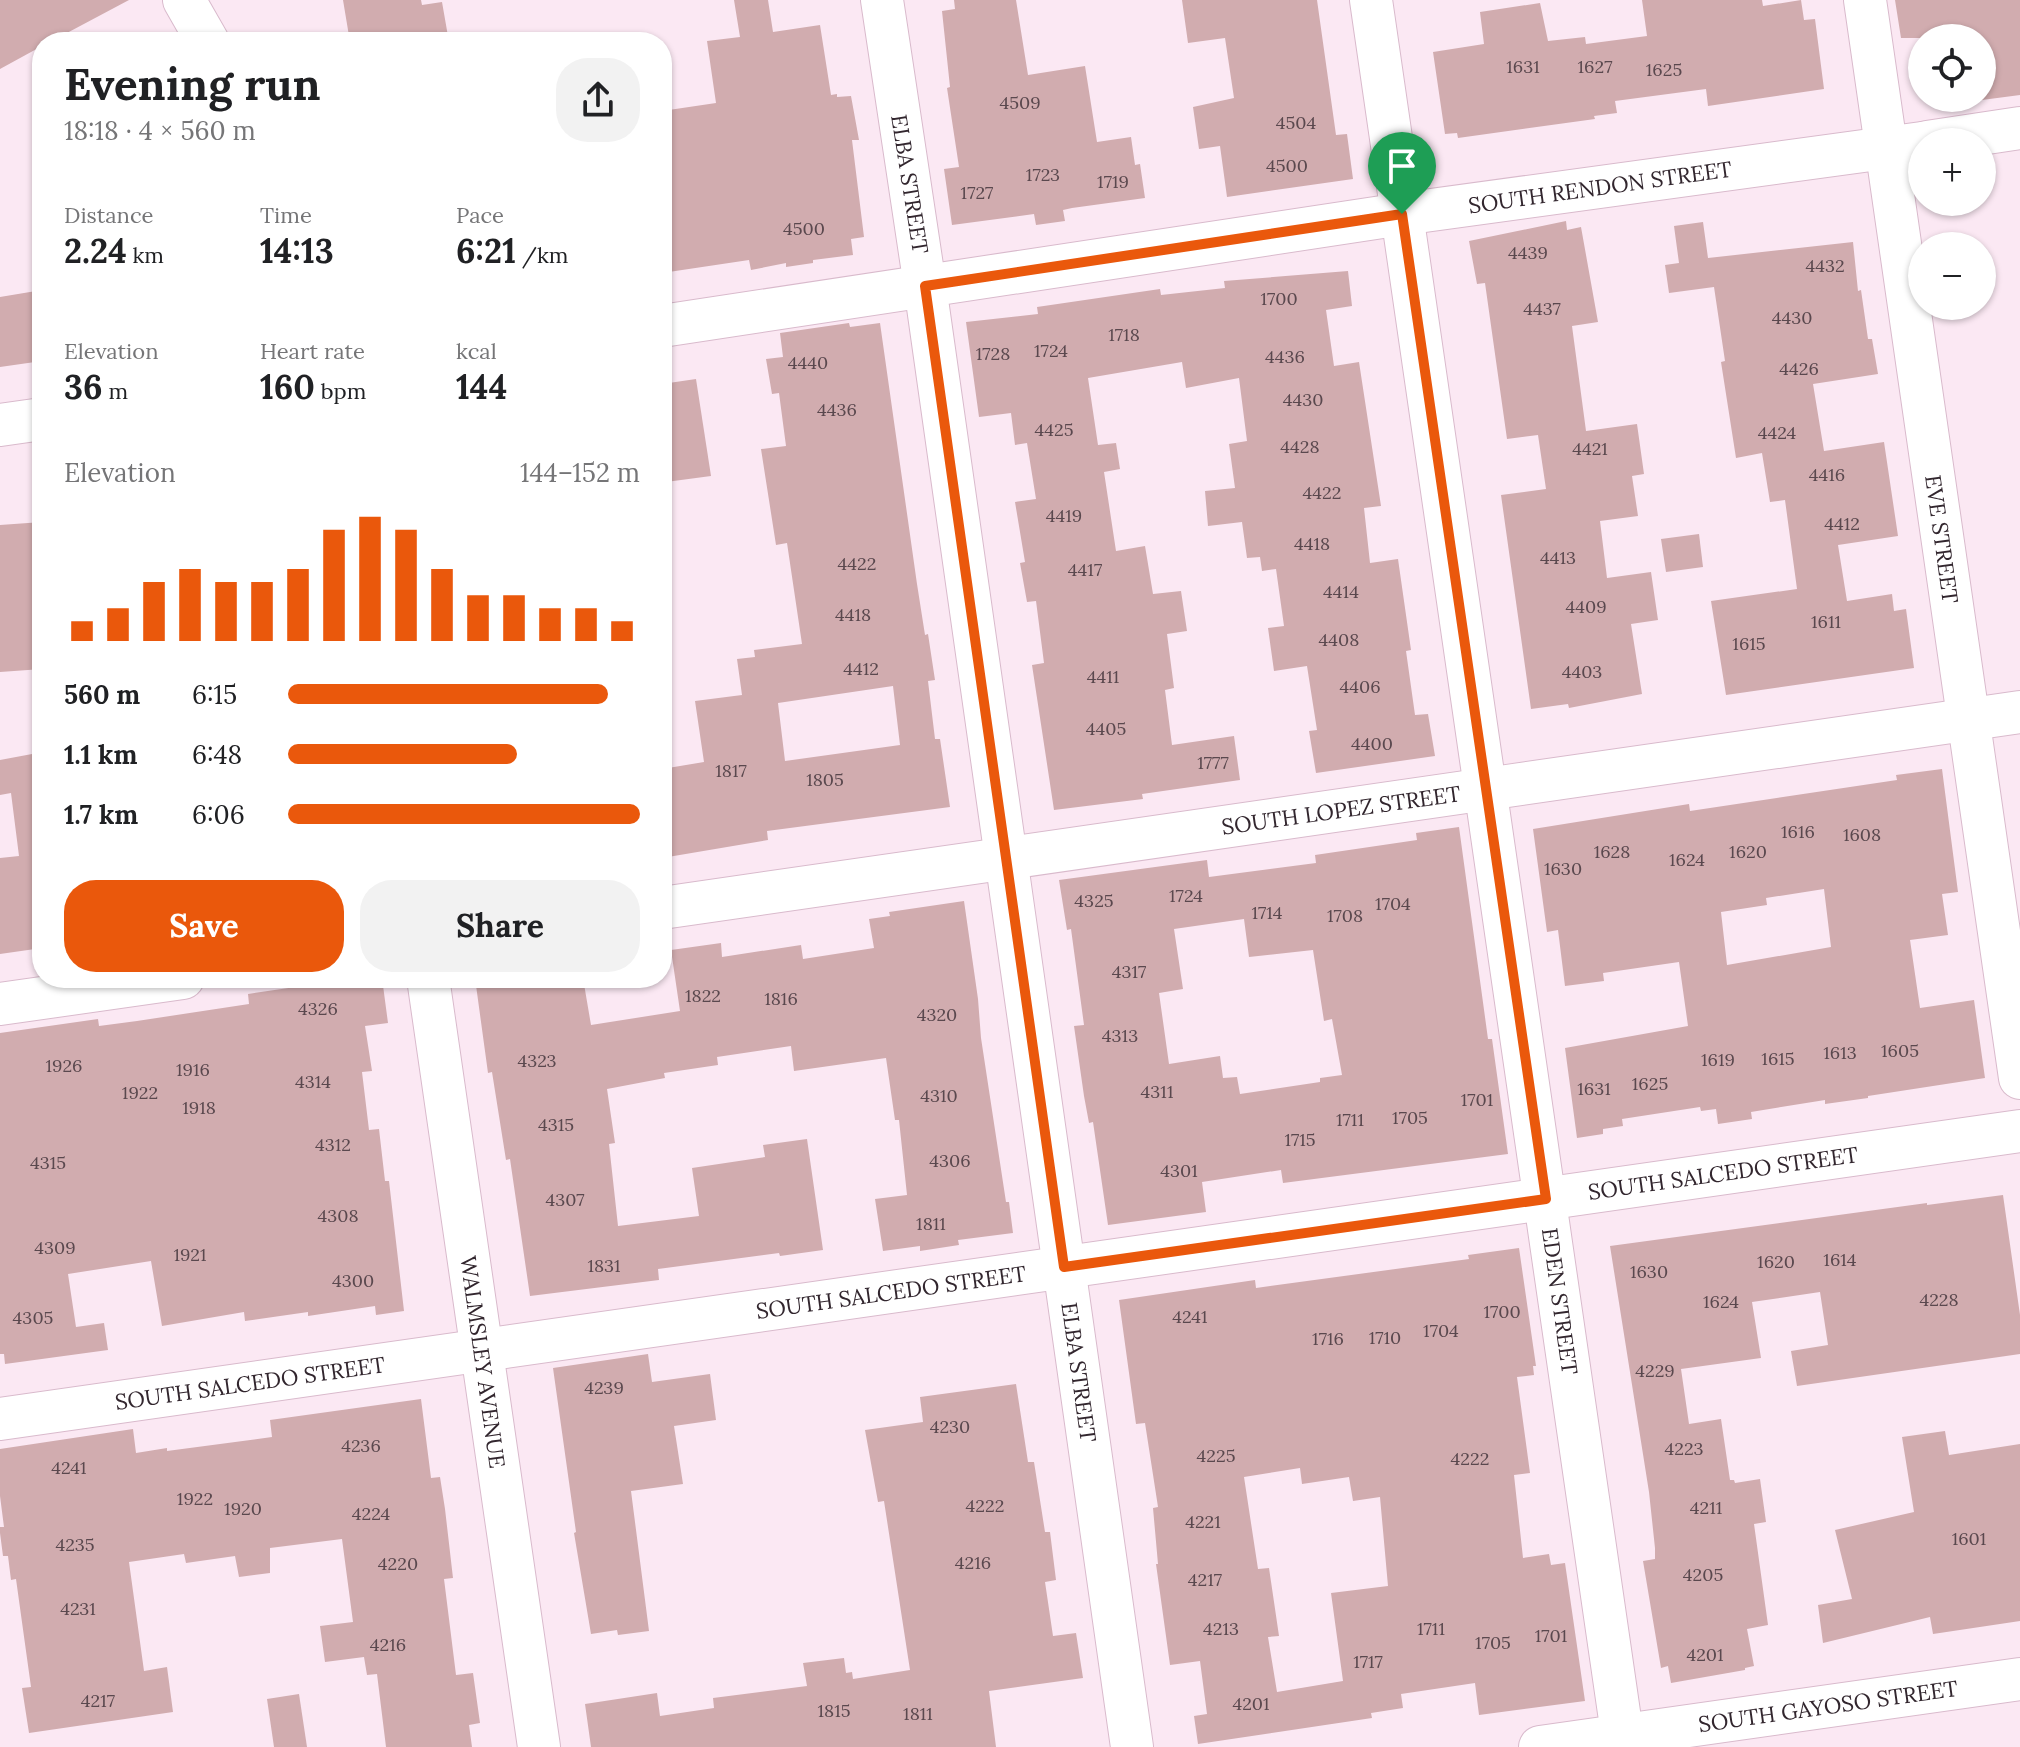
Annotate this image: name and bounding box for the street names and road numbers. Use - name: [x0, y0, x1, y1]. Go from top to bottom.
- street label: ELBA STREET: [885, 112, 935, 256]
- street label: SOUTH RENDON STREET: [1466, 155, 1734, 219]
- street label: EVE STREET: [1919, 473, 1965, 605]
- street label: SOUTH LOPEZ STREET: [1220, 779, 1462, 841]
- street label: SOUTH SALCEDO STREET: [1586, 1140, 1860, 1206]
- street label: EDEN STREET: [1536, 1226, 1584, 1376]
- street label: WALMSLEY AVENUE: [454, 1254, 512, 1470]
- street label: SOUTH SALCEDO STREET: [754, 1259, 1028, 1325]
- street label: ELBA STREET: [1055, 1300, 1103, 1444]
- street label: SOUTH SALCEDO STREET: [113, 1350, 387, 1416]
- street label: SOUTH GAYOSO STREET: [1696, 1674, 1960, 1738]

